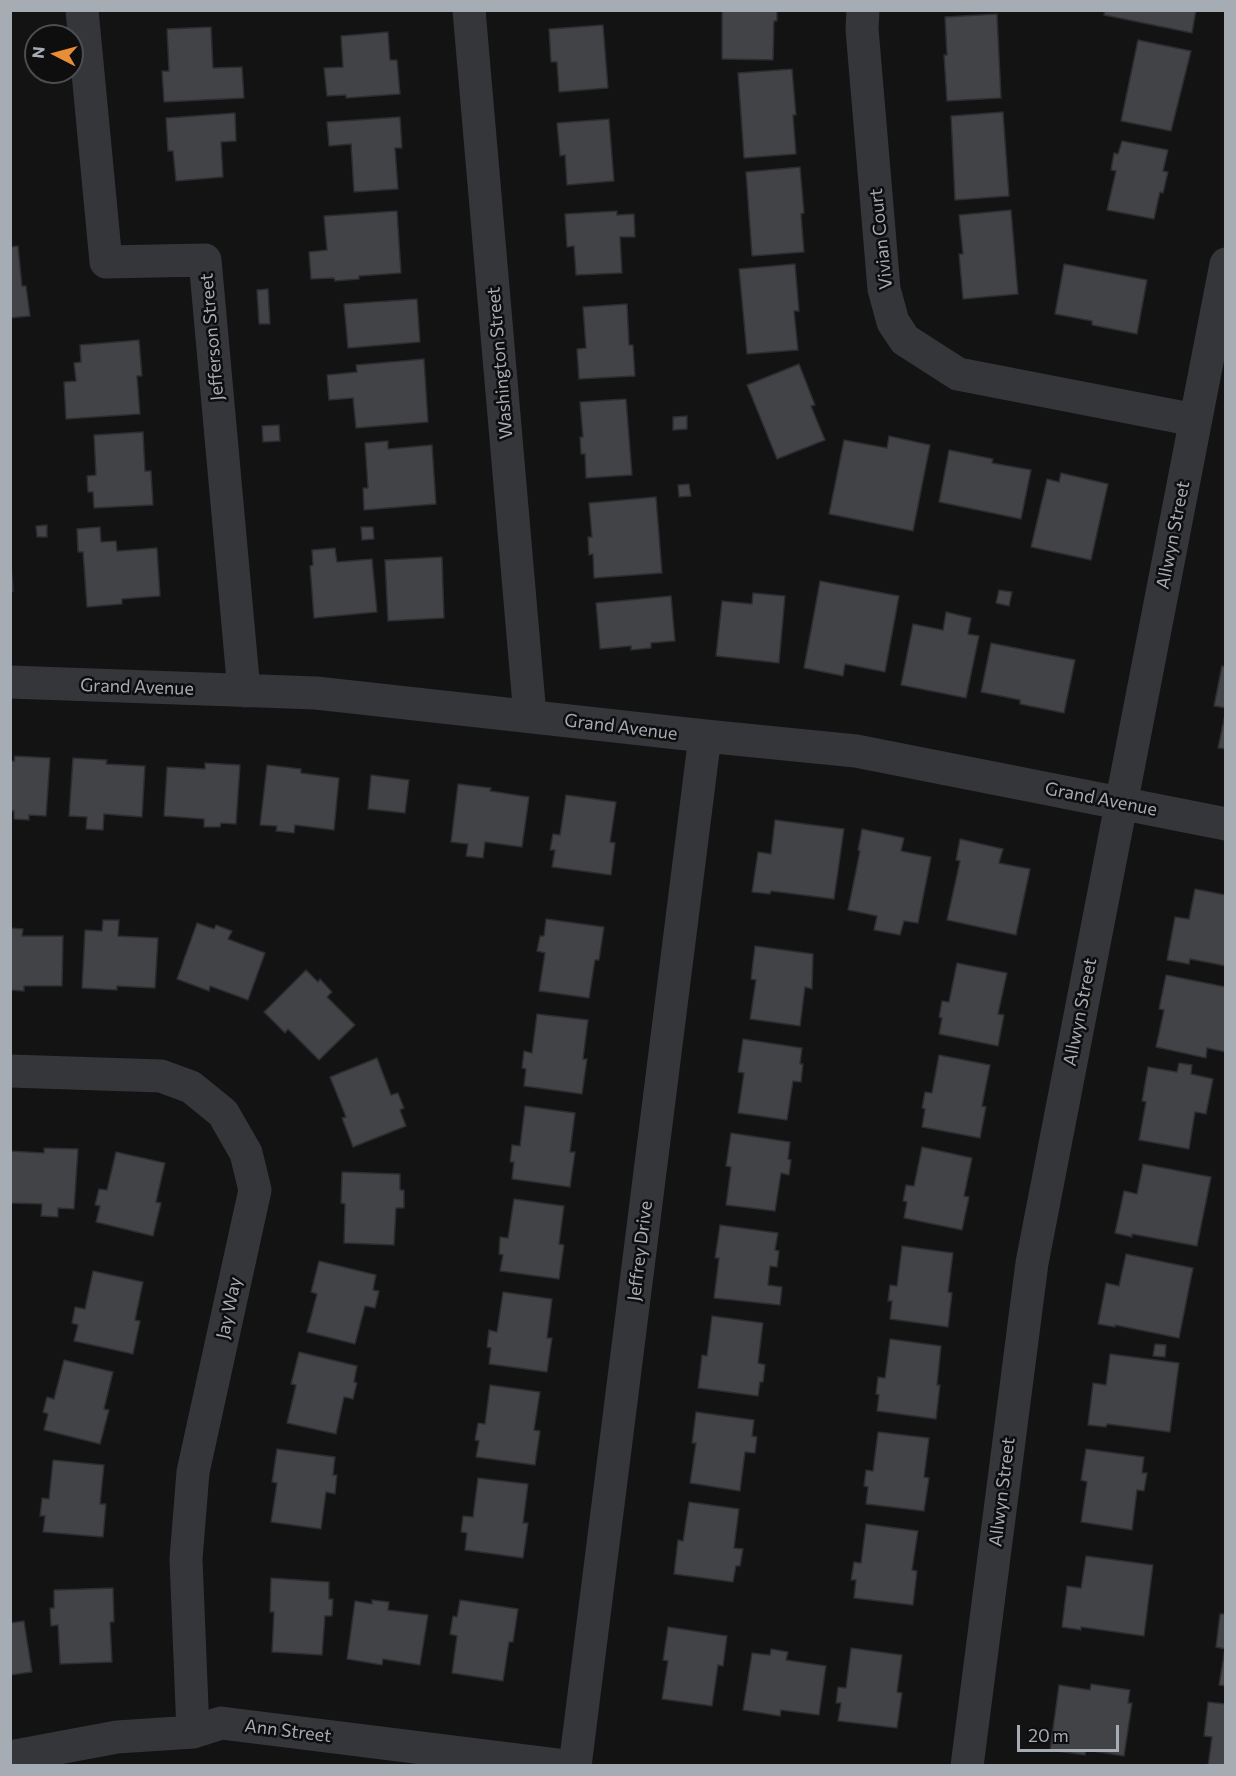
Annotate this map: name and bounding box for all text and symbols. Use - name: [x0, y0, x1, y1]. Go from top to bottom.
- north arrow: [24, 24, 84, 84]
- text: N: [28, 45, 48, 59]
- street label: Vivian Court: [865, 187, 897, 291]
- street label: Jefferson Street: [196, 272, 228, 402]
- street label: Washington Street: [483, 286, 517, 440]
- street label: Allwyn Street: [1152, 479, 1194, 591]
- street label: Grand Avenue: [80, 674, 194, 700]
- street label: Grand Avenue: [563, 709, 679, 745]
- street label: Grand Avenue: [1043, 778, 1159, 820]
- street label: Allwyn Street: [1059, 956, 1101, 1068]
- street label: Jeffrey Drive: [623, 1200, 657, 1302]
- street label: Jay Way: [212, 1275, 246, 1341]
- street label: Allwyn Street: [985, 1436, 1019, 1548]
- scale bar: [1020, 1713, 1122, 1751]
- street label: Ann Street: [243, 1715, 333, 1747]
- text: 20 m: [1028, 1724, 1069, 1746]

